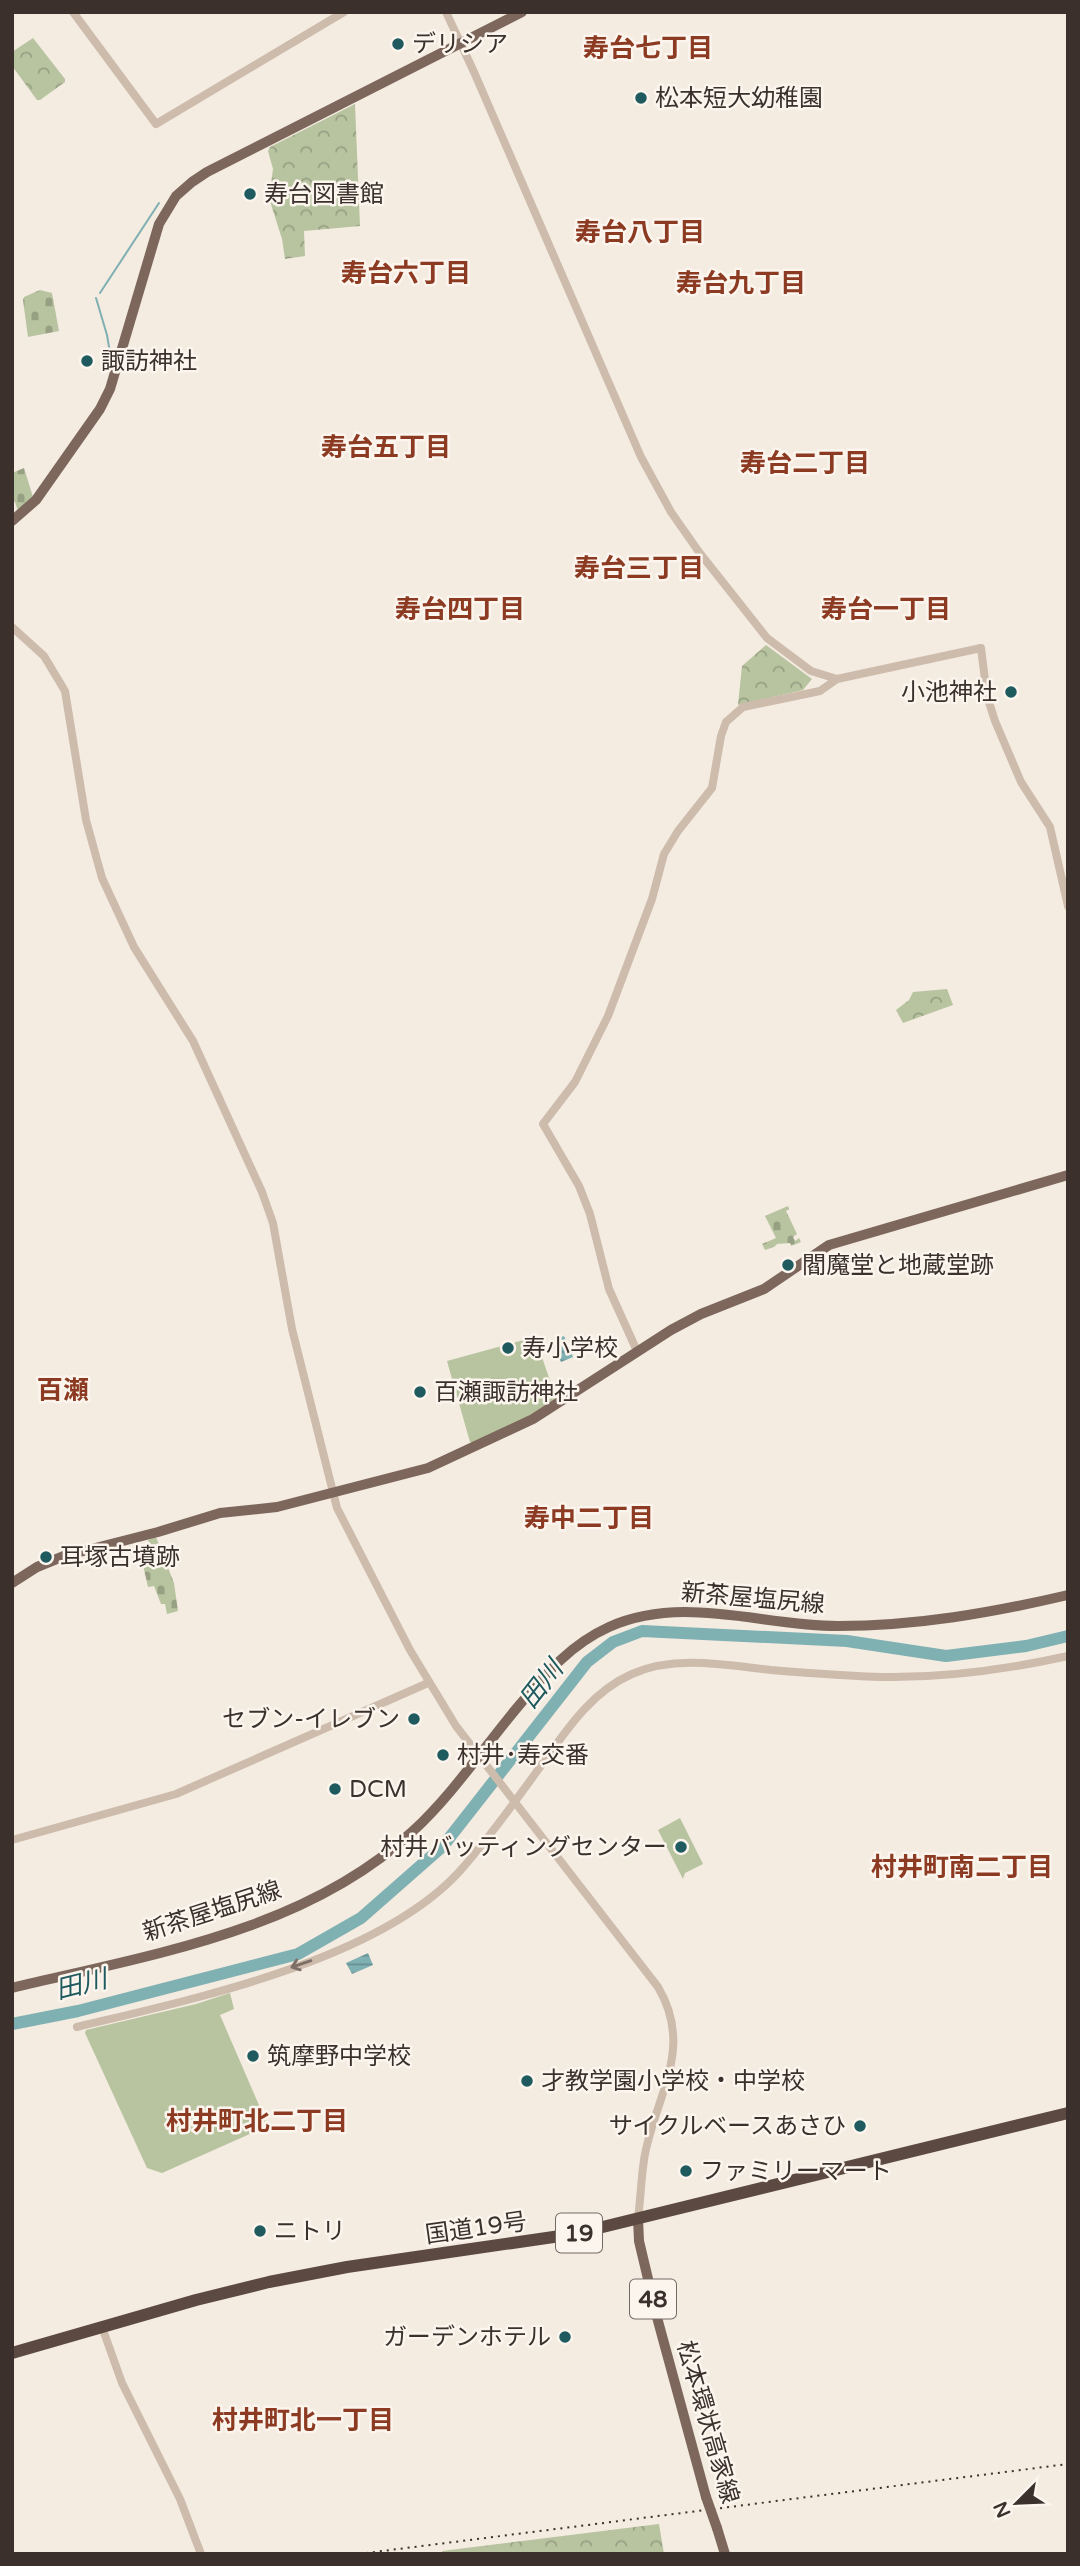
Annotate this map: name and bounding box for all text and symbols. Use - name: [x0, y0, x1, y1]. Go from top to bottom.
- place label: デリシア: [412, 30, 508, 59]
- district label: 寿台七丁目: [583, 33, 713, 64]
- marker: デリシア: [390, 36, 406, 52]
- place label: 松本短大幼稚園: [655, 84, 823, 113]
- marker: 松本短大幼稚園: [633, 90, 649, 106]
- place label: 寿台図書館: [264, 180, 384, 209]
- marker: 寿台図書館: [242, 186, 258, 202]
- district label: 寿台八丁目: [575, 217, 705, 248]
- district label: 寿台六丁目: [341, 258, 471, 289]
- district label: 寿台九丁目: [676, 268, 806, 299]
- place label: 諏訪神社: [101, 347, 197, 376]
- marker: 諏訪神社: [79, 353, 95, 369]
- district label: 寿台五丁目: [321, 432, 451, 463]
- district label: 寿台二丁目: [740, 448, 870, 479]
- district label: 寿台三丁目: [574, 553, 704, 584]
- district label: 寿台四丁目: [395, 594, 525, 625]
- district label: 寿台一丁目: [821, 594, 951, 625]
- place label: 小池神社: [901, 678, 997, 707]
- marker: 小池神社: [1003, 684, 1019, 700]
- place label: 閻魔堂と地蔵堂跡: [802, 1251, 994, 1280]
- marker: 閻魔堂と地蔵堂跡: [780, 1257, 796, 1273]
- place label: 寿小学校: [522, 1334, 618, 1363]
- marker: 寿小学校: [500, 1340, 516, 1356]
- district label: 百瀬: [37, 1375, 89, 1406]
- place label: 百瀬諏訪神社: [434, 1378, 578, 1407]
- marker: 百瀬諏訪神社: [412, 1384, 428, 1400]
- district label: 寿中二丁目: [524, 1503, 654, 1534]
- place label: 耳塚古墳跡: [60, 1543, 180, 1572]
- marker: 耳塚古墳跡: [38, 1549, 54, 1565]
- street label: 新茶屋塩尻線: [680, 1578, 826, 1619]
- water label: 田川: [513, 1652, 571, 1714]
- place label: セブン-イレブン: [222, 1705, 400, 1734]
- marker: セブン-イレブン: [406, 1711, 422, 1727]
- place label: 村井･寿交番: [457, 1741, 589, 1770]
- marker: 村井･寿交番: [435, 1747, 451, 1763]
- place label: DCM: [349, 1775, 407, 1804]
- marker: DCM: [327, 1781, 343, 1797]
- place label: 村井バッティングセンター: [380, 1833, 667, 1862]
- marker: 村井バッティングセンター: [673, 1839, 689, 1855]
- district label: 村井町南二丁目: [871, 1852, 1053, 1883]
- street label: 新茶屋塩尻線: [139, 1875, 285, 1948]
- one-way arrow: [291, 1959, 313, 1971]
- water label: 田川: [52, 1962, 113, 2006]
- place label: 筑摩野中学校: [267, 2042, 411, 2071]
- marker: 筑摩野中学校: [245, 2048, 261, 2064]
- place label: 才教学園小学校・中学校: [541, 2067, 805, 2096]
- marker: 才教学園小学校・中学校: [519, 2073, 535, 2089]
- district label: 村井町北二丁目: [166, 2106, 348, 2137]
- place label: サイクルベースあさひ: [608, 2112, 846, 2141]
- marker: サイクルベースあさひ: [852, 2118, 868, 2134]
- place label: ファミリーマート: [700, 2157, 892, 2186]
- marker: ファミリーマート: [678, 2163, 694, 2179]
- street label: 国道19号: [423, 2207, 529, 2250]
- road number: 19: [556, 2214, 602, 2252]
- place label: ニトリ: [274, 2217, 346, 2246]
- marker: ニトリ: [252, 2223, 268, 2239]
- road number: 48: [630, 2280, 676, 2318]
- place label: ガーデンホテル: [383, 2323, 551, 2352]
- marker: ガーデンホテル: [557, 2329, 573, 2345]
- street label: 松本環状高家線: [670, 2337, 745, 2507]
- district label: 村井町北一丁目: [212, 2405, 394, 2436]
- north arrow: [982, 2468, 1052, 2538]
- text: N: [989, 2498, 1016, 2521]

